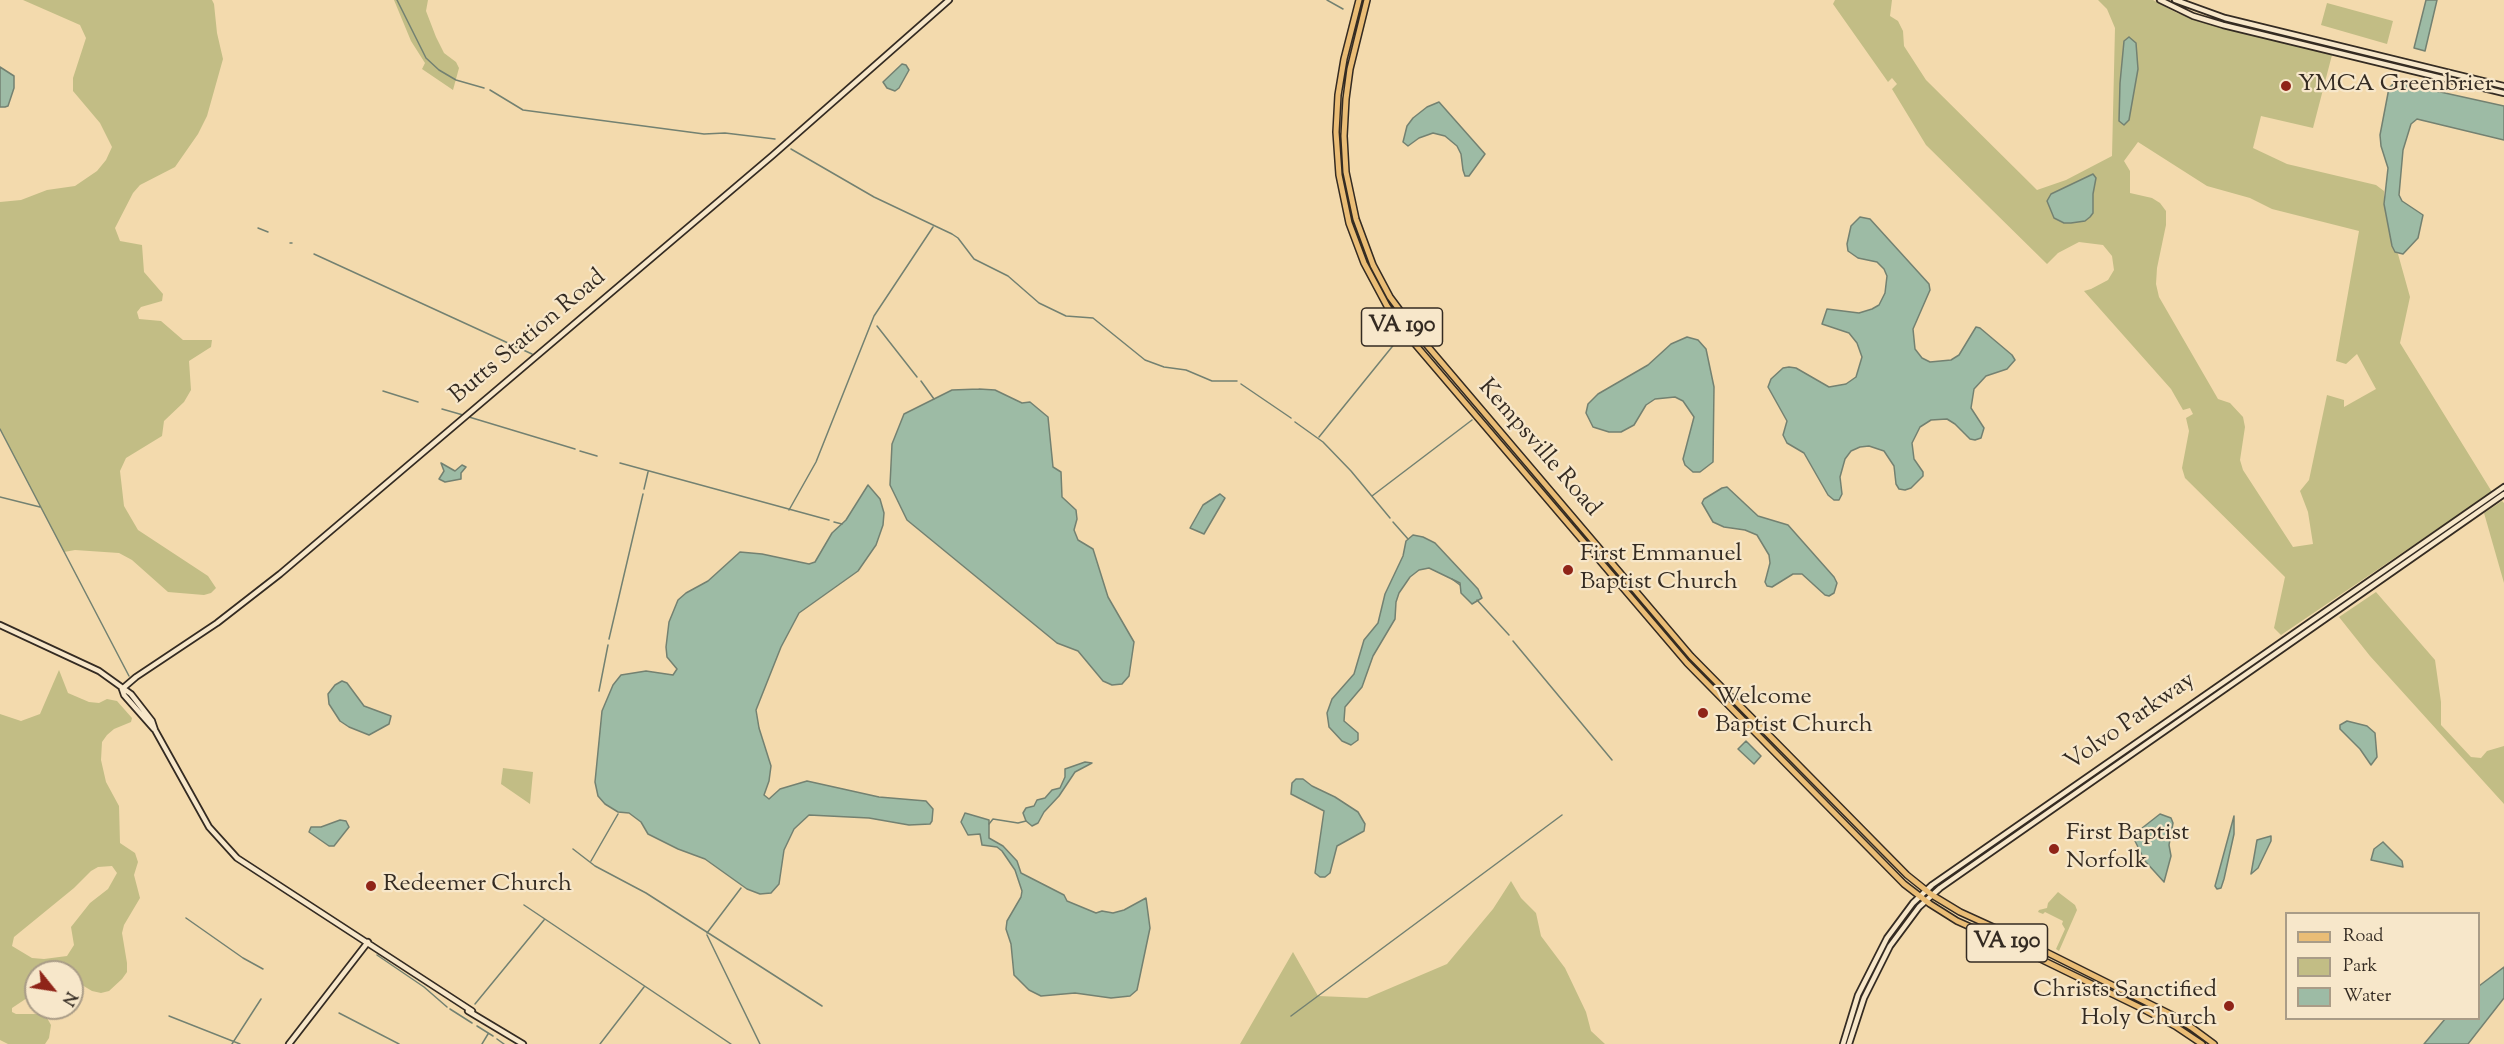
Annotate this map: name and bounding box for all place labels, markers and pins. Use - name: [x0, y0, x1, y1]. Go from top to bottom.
- place label: YMCA Greenbrier: [2298, 72, 2494, 100]
- marker: YMCA Greenbrier: [2279, 79, 2293, 93]
- place label: First Emmanuel Baptist Church: [1580, 542, 1742, 598]
- marker: First Emmanuel Baptist Church: [1561, 563, 1575, 577]
- place label: Welcome Baptist Church: [1715, 685, 1873, 741]
- marker: Welcome Baptist Church: [1696, 706, 1710, 720]
- place label: First Baptist Norfolk: [2066, 821, 2189, 877]
- marker: First Baptist Norfolk: [2047, 842, 2061, 856]
- place label: Redeemer Church: [383, 872, 572, 900]
- marker: Redeemer Church: [364, 879, 378, 893]
- place label: Christs Sanctified Holy Church: [2033, 978, 2217, 1034]
- marker: Christs Sanctified Holy Church: [2222, 999, 2236, 1013]

